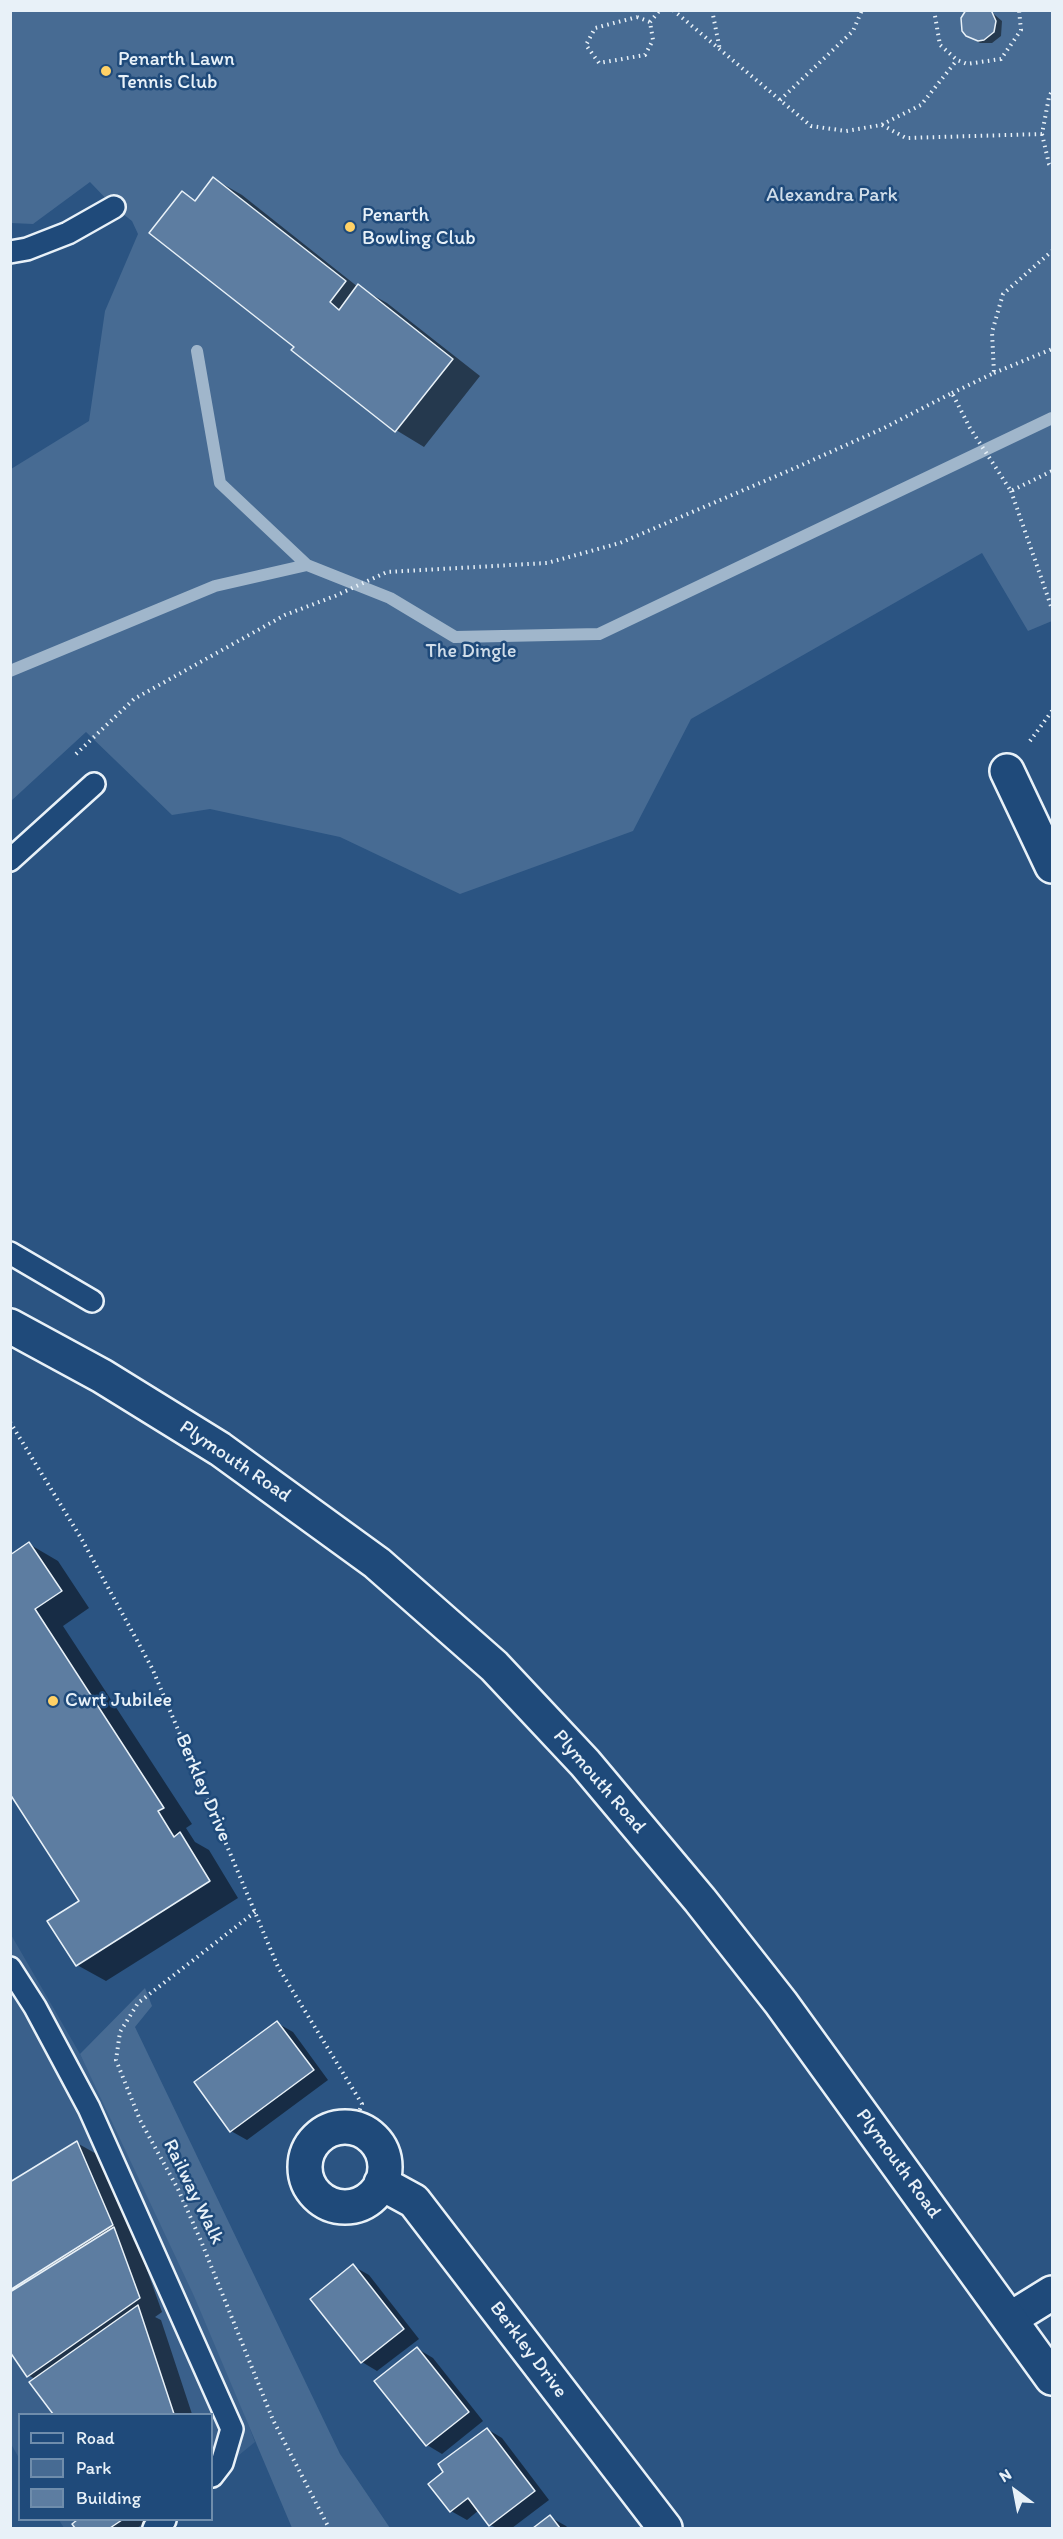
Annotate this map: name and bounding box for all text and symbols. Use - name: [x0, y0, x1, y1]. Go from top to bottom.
- place label: Penarth Lawn Tennis Club: [118, 48, 235, 95]
- marker: Penarth Lawn Tennis Club: [99, 64, 113, 78]
- park label: Alexandra Park: [766, 184, 898, 208]
- place label: Penarth Bowling Club: [362, 204, 476, 251]
- marker: Penarth Bowling Club: [343, 220, 357, 234]
- park label: The Dingle: [426, 640, 516, 664]
- street label: Plymouth Road: [174, 1416, 296, 1508]
- place label: Cwrt Jubilee: [65, 1689, 172, 1713]
- marker: Cwrt Jubilee: [46, 1694, 60, 1708]
- street label: Plymouth Road: [547, 1725, 651, 1839]
- street label: Berkley Drive: [170, 1731, 236, 1845]
- street label: Plymouth Road: [850, 2104, 946, 2224]
- street label: Railway Walk: [157, 2136, 229, 2248]
- street label: Berkley Drive: [484, 2297, 572, 2403]
- legend: [18, 2413, 213, 2521]
- text: Road: [76, 2427, 115, 2449]
- text: Park: [76, 2457, 111, 2479]
- north arrow: [985, 2461, 1045, 2521]
- text: N: [996, 2464, 1015, 2486]
- text: Building: [76, 2487, 141, 2509]

